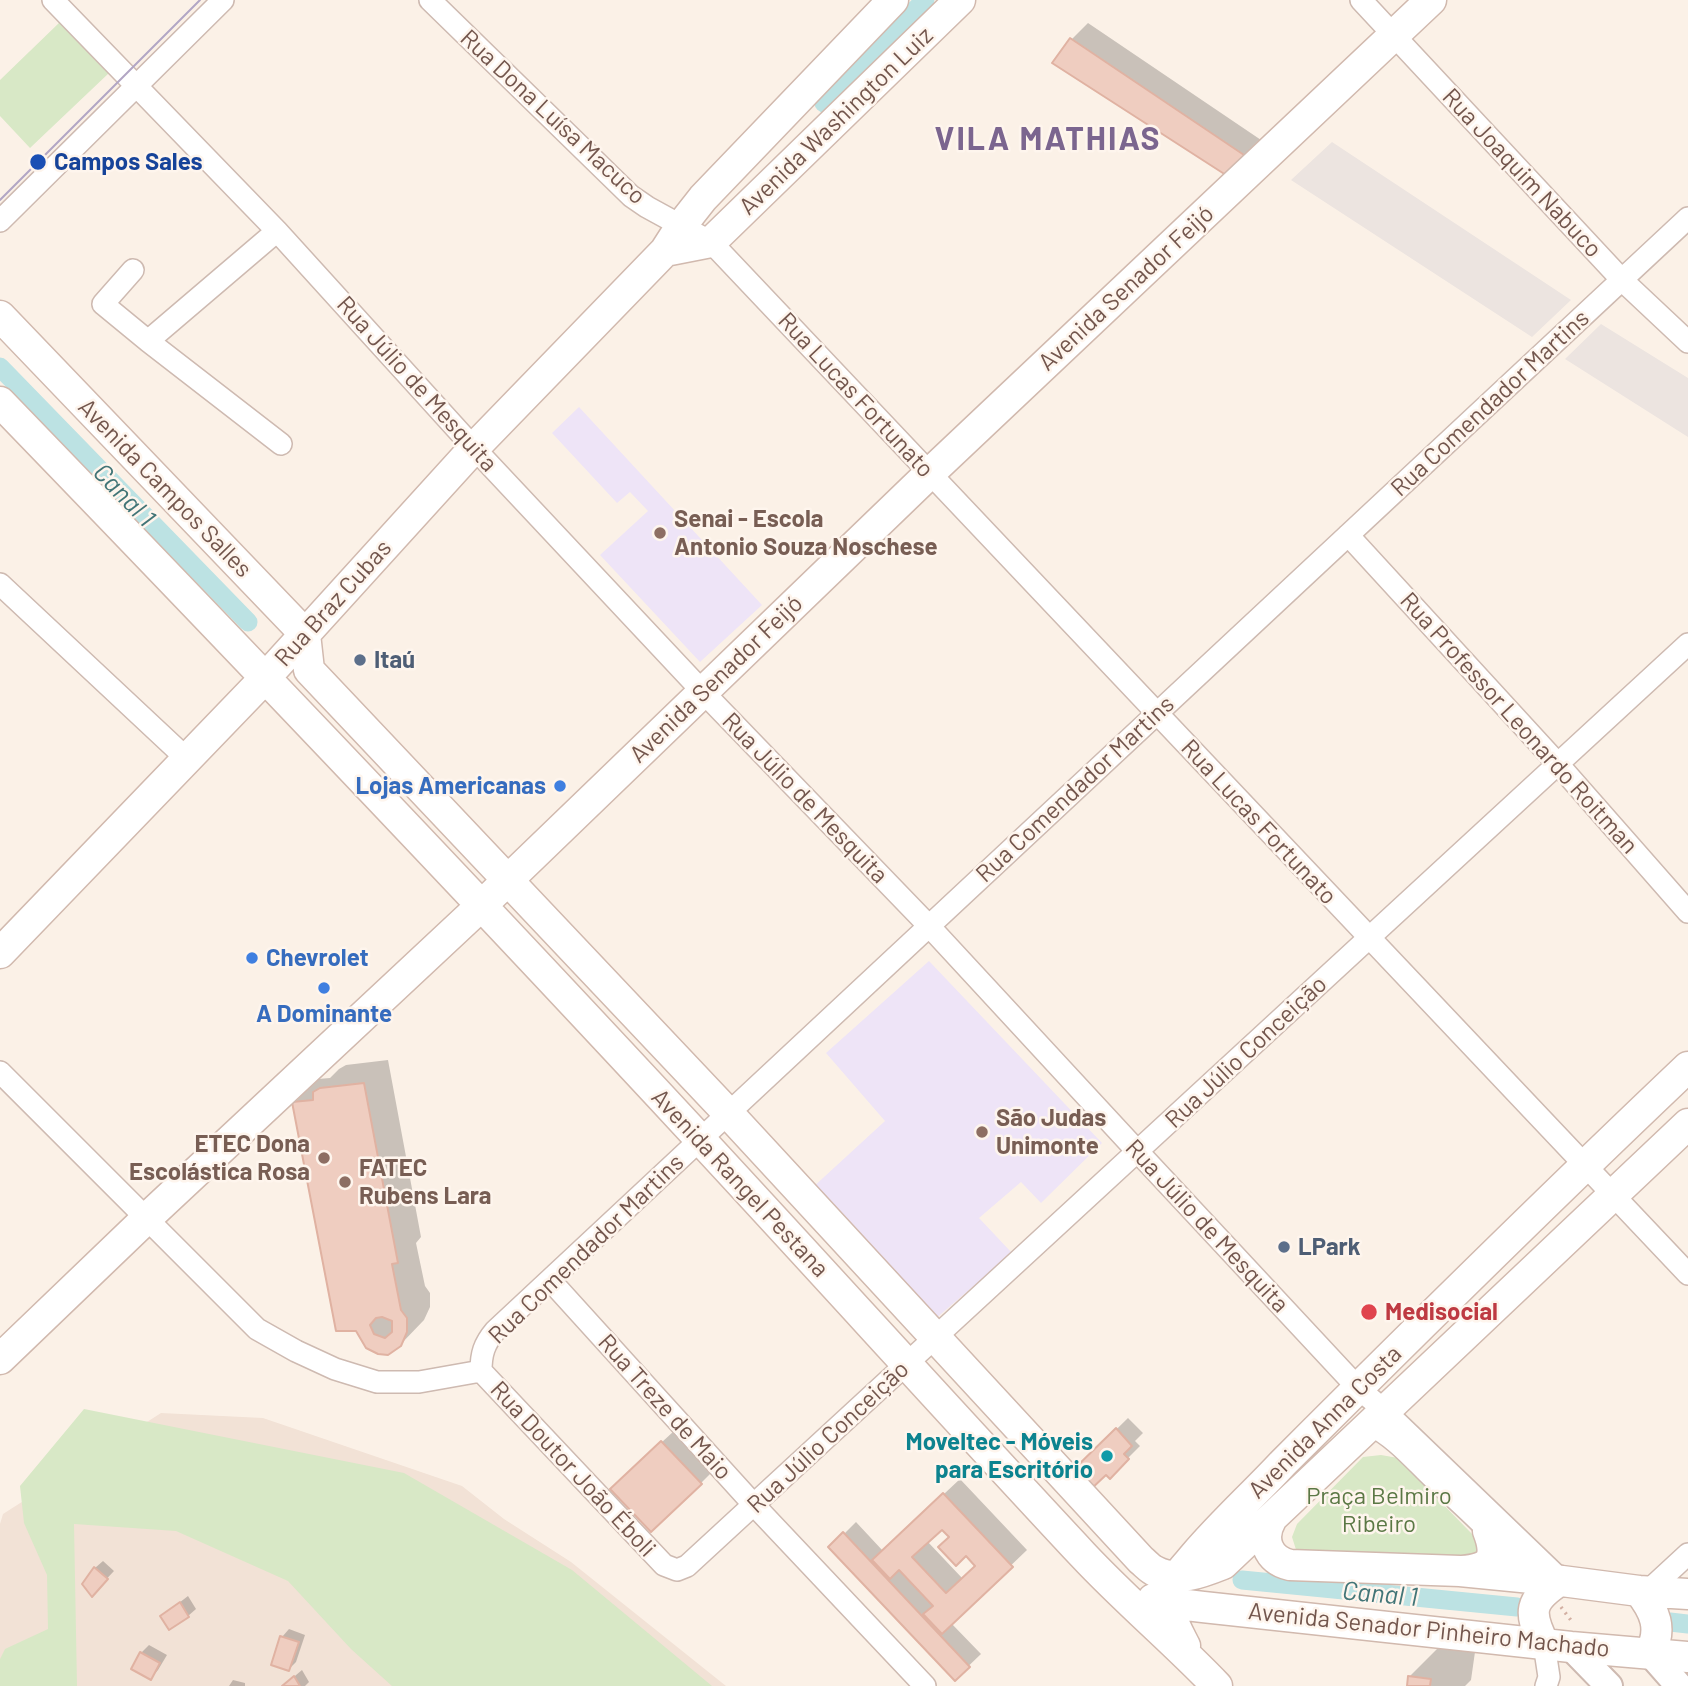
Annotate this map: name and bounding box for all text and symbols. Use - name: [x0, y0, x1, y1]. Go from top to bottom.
- street label: Avenida Washington Luiz: [733, 21, 939, 221]
- street label: Rua Dona Luísa Macuco: [454, 24, 652, 210]
- street label: Rua Joaquim Nabuco: [1436, 82, 1608, 264]
- district label: VILA MATHIAS: [936, 120, 1160, 158]
- place label: Campos Sales: [54, 148, 203, 176]
- marker: Campos Sales: [28, 152, 48, 172]
- street label: Avenida Senador Feijó: [1032, 199, 1220, 377]
- street label: Rua Júlio de Mesquita: [331, 290, 503, 478]
- street label: Rua Comendador Martins: [1385, 304, 1595, 502]
- street label: Rua Lucas Fortunato: [772, 306, 940, 484]
- street label: Avenida Campos Salles: [72, 393, 258, 583]
- water label: Canal 1: [86, 457, 162, 533]
- place label: Senai - Escola Antonio Souza Noschese: [674, 505, 938, 561]
- marker: Senai - Escola Antonio Souza Noschese: [652, 525, 668, 541]
- street label: Rua Braz Cubas: [269, 534, 397, 672]
- street label: Rua Professor Leonardo Roitman: [1394, 586, 1644, 860]
- street label: Avenida Senador Feijó: [624, 589, 808, 769]
- place label: Itaú: [374, 646, 415, 674]
- marker: Itaú: [352, 652, 368, 668]
- street label: Rua Comendador Martins: [970, 690, 1180, 888]
- street label: Rua Júlio de Mesquita: [716, 707, 894, 889]
- street label: Rua Lucas Fortunato: [1175, 733, 1343, 911]
- place label: Lojas Americanas: [355, 772, 546, 800]
- marker: Lojas Americanas: [552, 778, 568, 794]
- place label: Chevrolet: [266, 944, 369, 972]
- marker: Chevrolet: [244, 950, 260, 966]
- street label: Rua Júlio Conceição: [1159, 970, 1333, 1134]
- marker: A Dominante: [316, 980, 332, 996]
- place label: A Dominante: [256, 1000, 392, 1028]
- street label: Avenida Rangel Pestana: [645, 1083, 835, 1283]
- place label: São Judas Unimonte: [996, 1104, 1106, 1160]
- marker: São Judas Unimonte: [974, 1124, 990, 1140]
- place label: ETEC Dona Escolástica Rosa: [129, 1130, 310, 1186]
- street label: Rua Júlio de Mesquita: [1119, 1133, 1295, 1319]
- street label: Rua Comendador Martins: [482, 1148, 690, 1350]
- marker: ETEC Dona Escolástica Rosa: [316, 1150, 332, 1166]
- place label: FATEC Rubens Lara: [359, 1154, 492, 1210]
- marker: FATEC Rubens Lara: [337, 1174, 353, 1190]
- place label: LPark: [1298, 1233, 1361, 1261]
- marker: LPark: [1276, 1239, 1292, 1255]
- place label: Medisocial: [1385, 1298, 1498, 1326]
- marker: Medisocial: [1359, 1302, 1379, 1322]
- street label: Rua Treze de Maio: [592, 1328, 738, 1486]
- street label: Avenida Anna Costa: [1242, 1339, 1408, 1505]
- street label: Rua Júlio Conceição: [741, 1355, 915, 1519]
- street label: Rua Doutor João Éboli: [484, 1375, 662, 1563]
- place label: Moveltec - Móveis para Escritório: [906, 1428, 1093, 1484]
- marker: Moveltec - Móveis para Escritório: [1099, 1448, 1115, 1464]
- park label: Praça Belmiro Ribeiro: [1306, 1482, 1452, 1538]
- water label: Canal 1: [1341, 1575, 1419, 1613]
- street label: Avenida Senador Pinheiro Machado: [1247, 1597, 1611, 1663]

